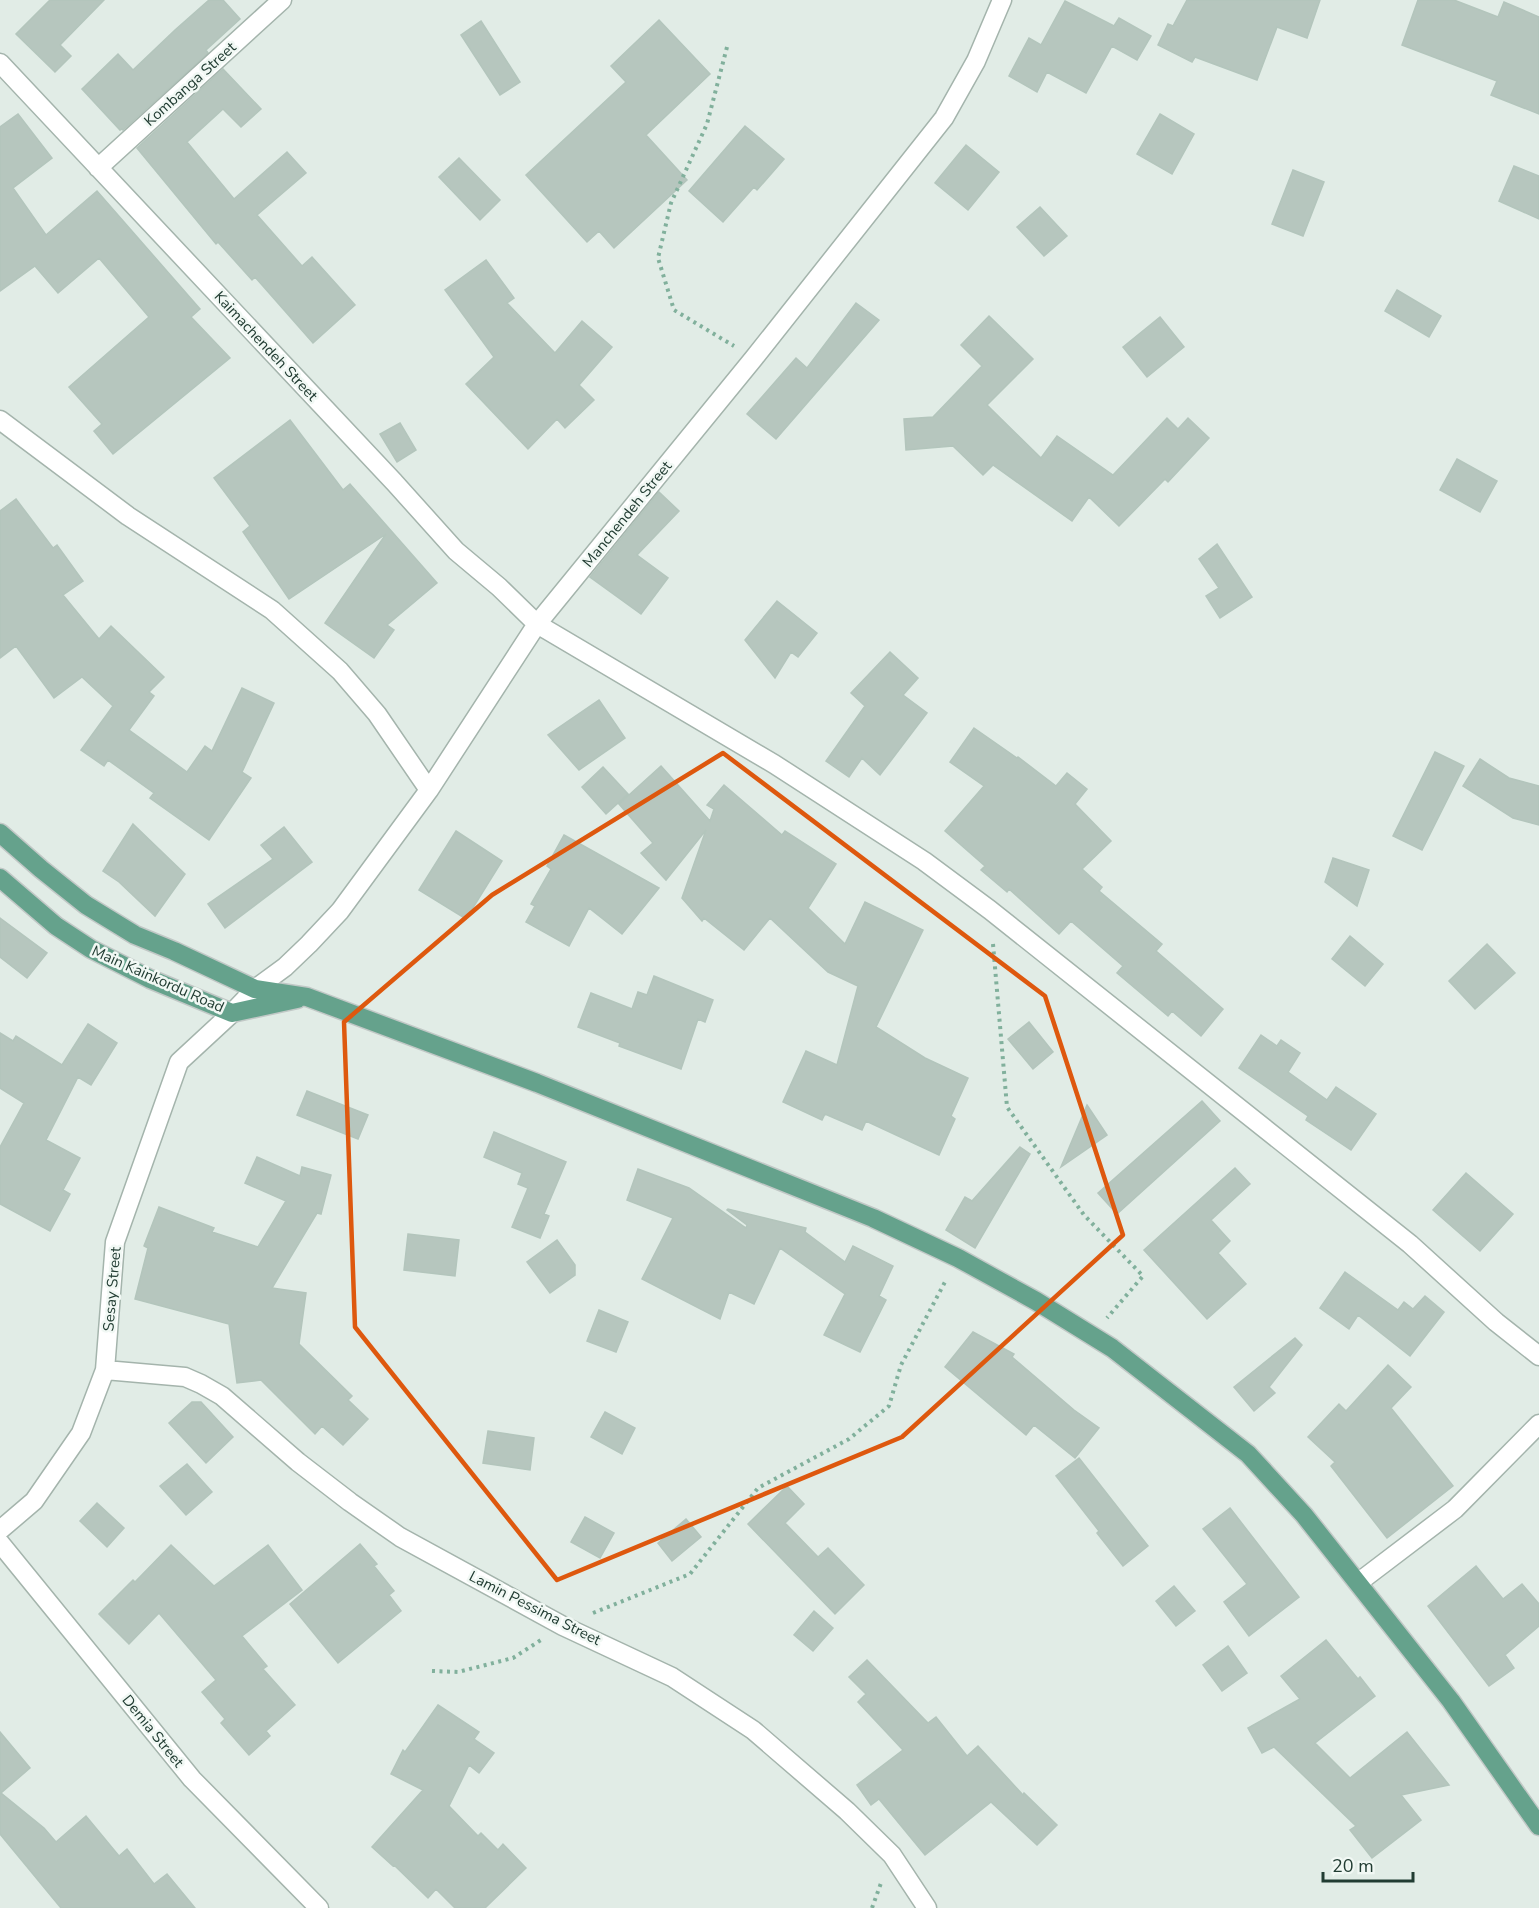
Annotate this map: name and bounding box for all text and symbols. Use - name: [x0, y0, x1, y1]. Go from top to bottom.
- street label: Kombanga Street: [140, 37, 241, 131]
- street label: Kaimachendeh Street: [210, 287, 323, 406]
- street label: Manchendeh Street: [578, 456, 677, 571]
- street label: Main Kainkordu Road: [89, 941, 227, 1017]
- street label: Sesay Street: [98, 1245, 126, 1332]
- street label: Lamin Pessima Street: [466, 1566, 605, 1650]
- street label: Demia Street: [117, 1690, 189, 1772]
- scale bar: [1323, 1845, 1413, 1883]
- text: 20 m: [1332, 1854, 1374, 1878]

